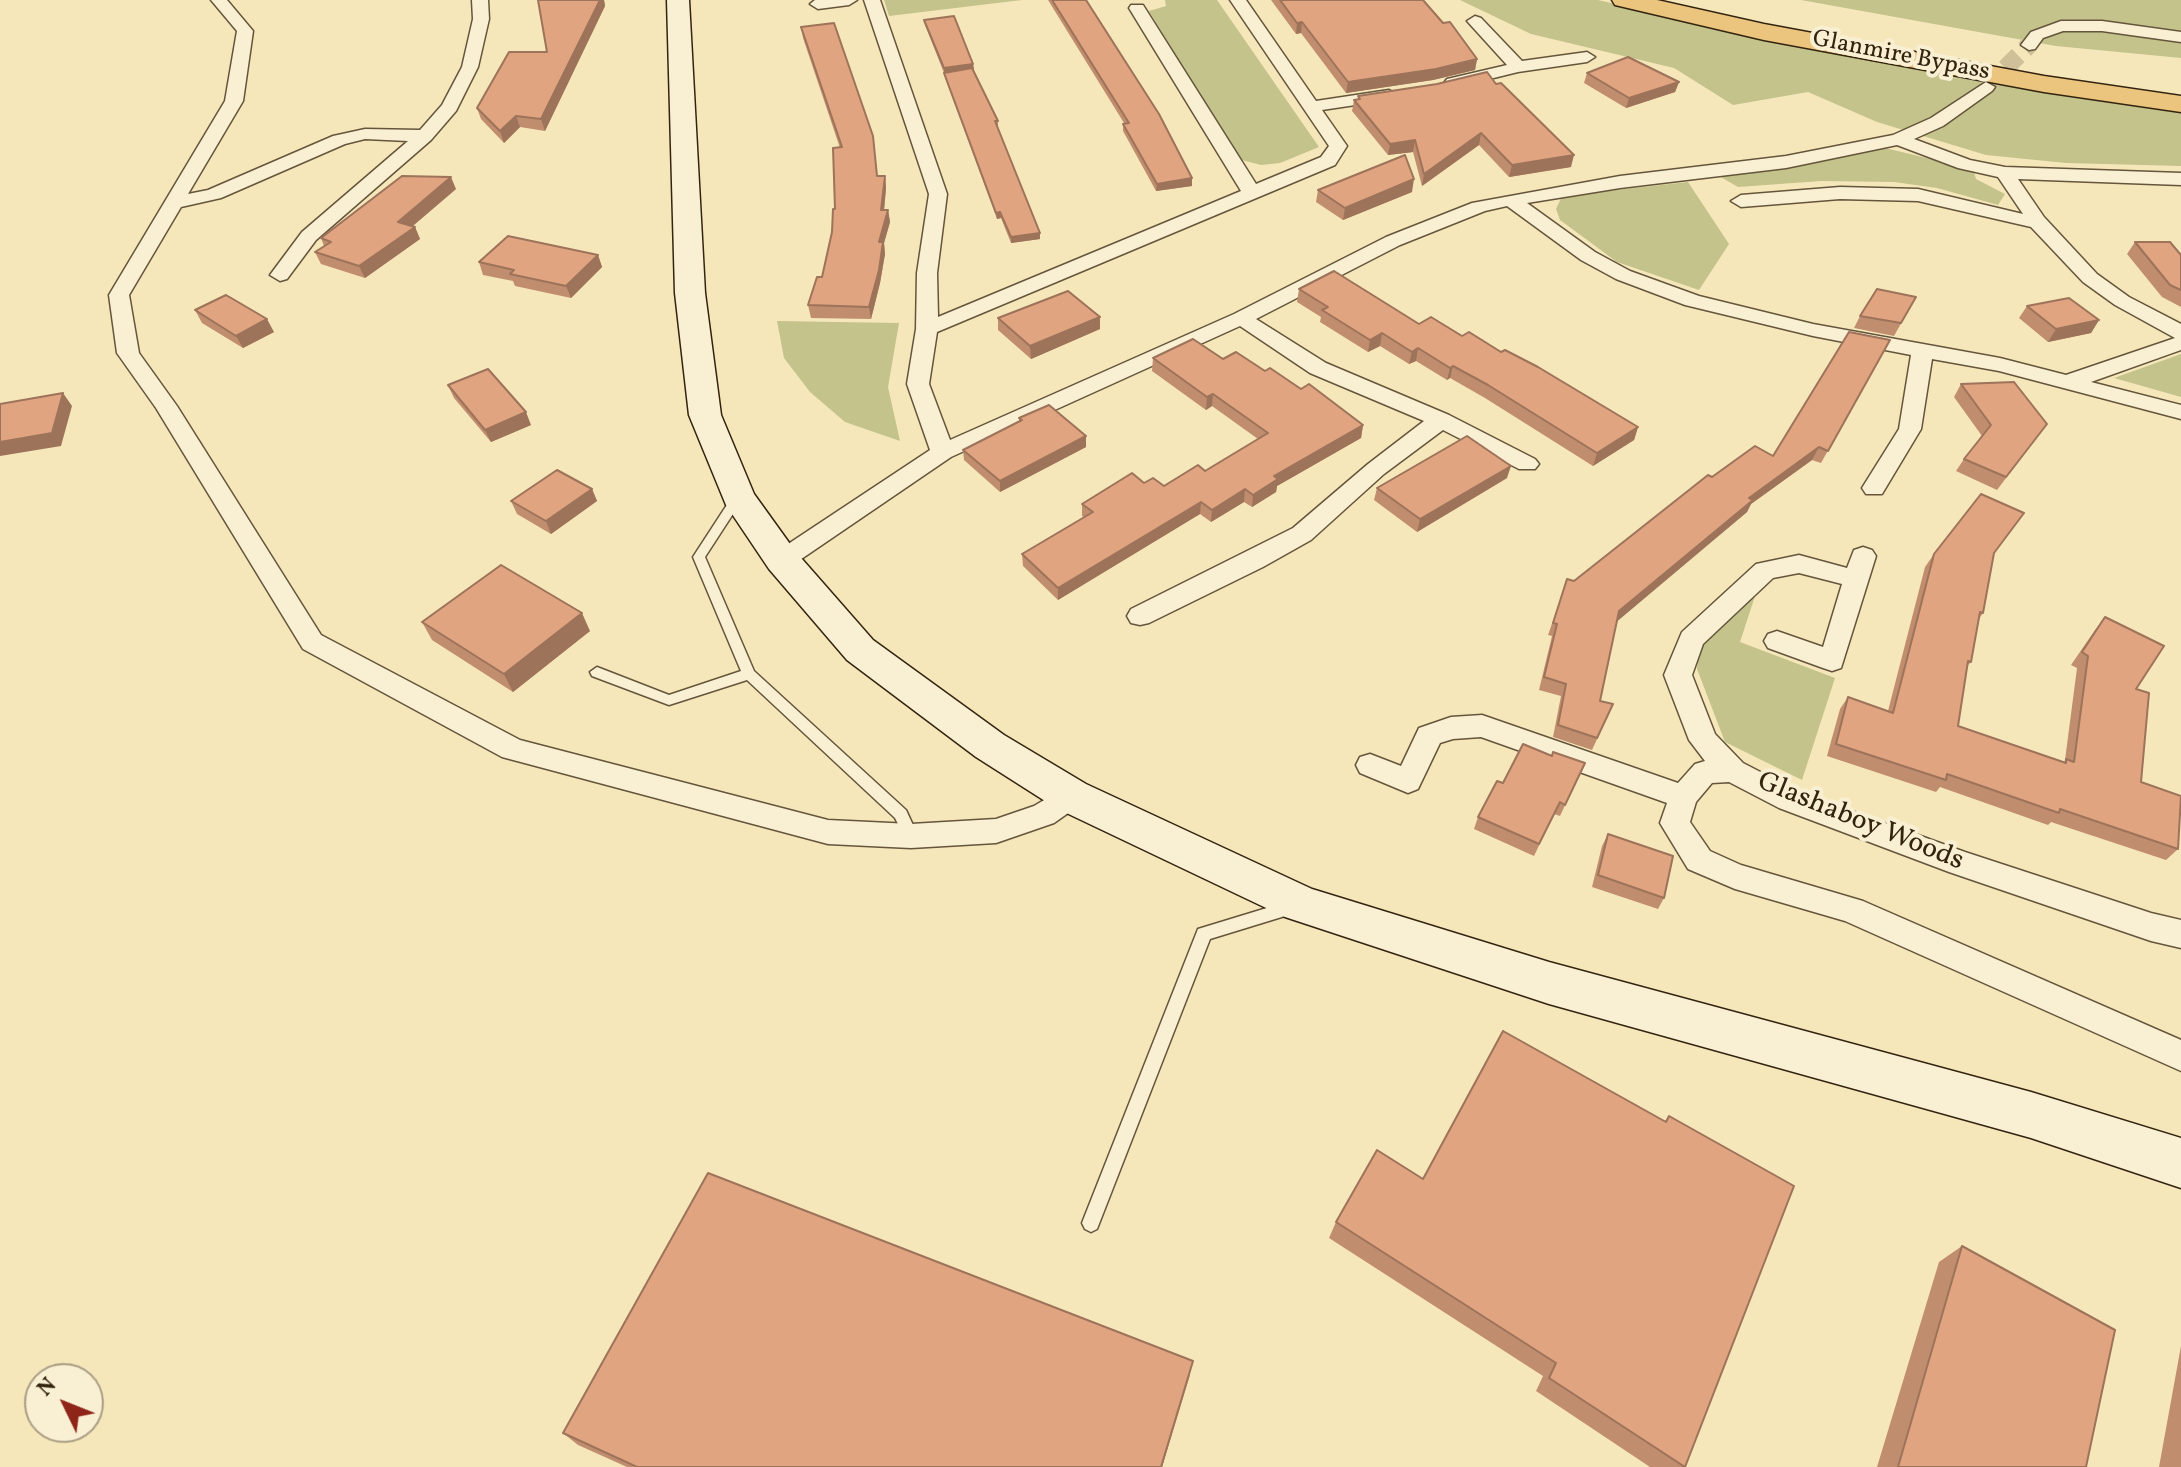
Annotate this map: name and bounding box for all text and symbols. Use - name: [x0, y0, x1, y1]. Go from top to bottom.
- street label: Glanmire Bypass: [1810, 26, 1992, 88]
- street label: Glashaboy Woods: [1752, 766, 1968, 880]
- north arrow: [24, 1363, 104, 1443]
- text: N: [31, 1371, 64, 1404]

